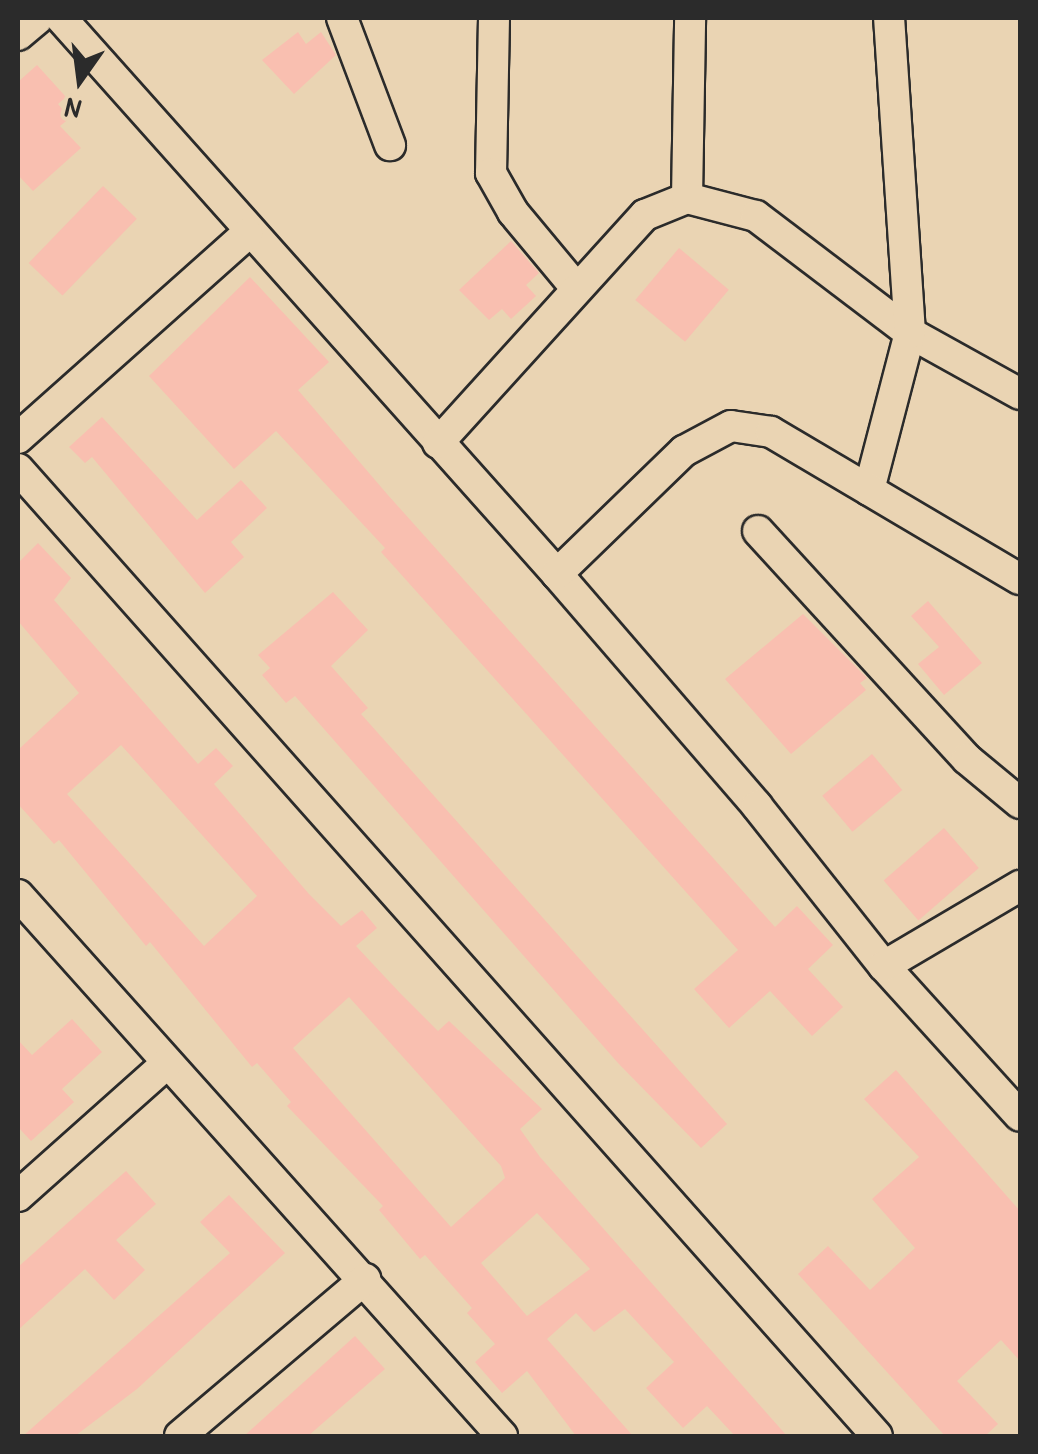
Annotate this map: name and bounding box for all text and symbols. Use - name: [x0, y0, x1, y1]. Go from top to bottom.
- north arrow: [30, 30, 130, 130]
- text: N: [61, 89, 85, 129]

